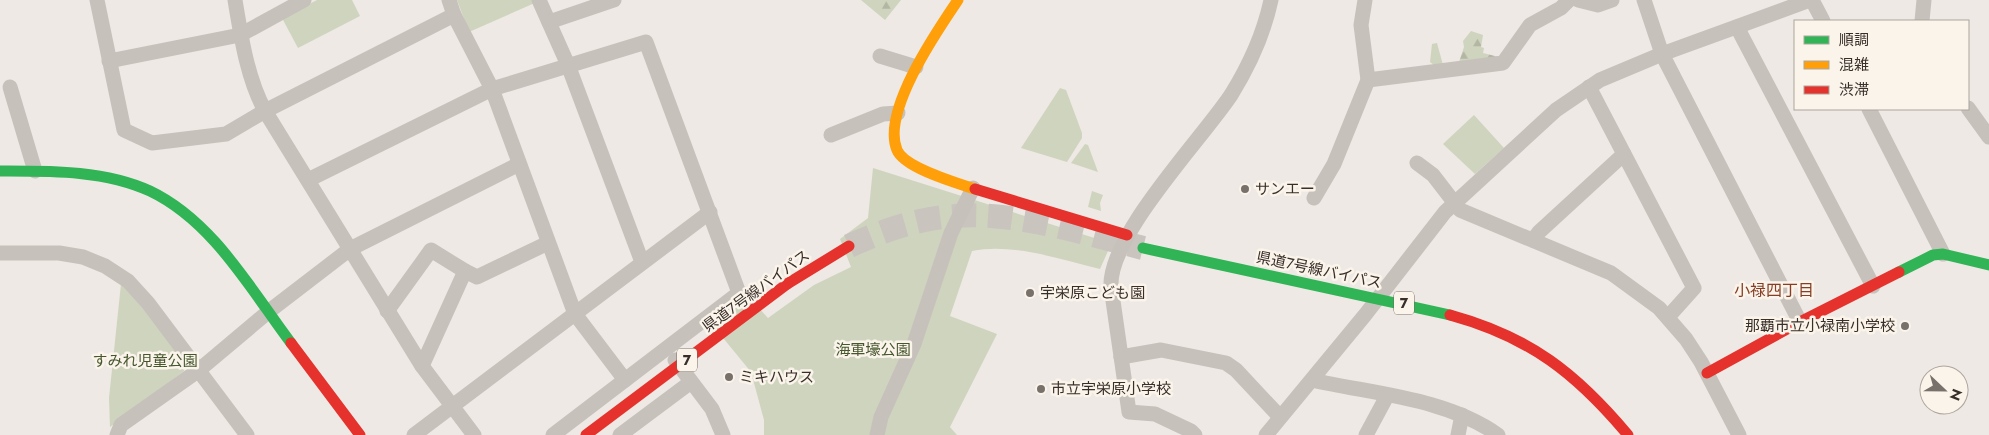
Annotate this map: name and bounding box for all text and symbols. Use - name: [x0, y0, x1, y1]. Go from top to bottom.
- legend: [1794, 20, 1969, 110]
- text: 順調: [1839, 29, 1869, 51]
- text: 混雑: [1839, 54, 1869, 76]
- text: 渋滞: [1839, 79, 1869, 101]
- place label: サンエー: [1255, 178, 1315, 200]
- marker: サンエー: [1239, 183, 1251, 195]
- street label: 県道7号線バイパス: [698, 245, 814, 337]
- street label: 県道7号線バイパス: [1254, 246, 1384, 294]
- district label: 小禄四丁目: [1734, 279, 1814, 302]
- place label: 宇栄原こども園: [1040, 282, 1145, 304]
- marker: 宇栄原こども園: [1024, 287, 1036, 299]
- road number: 7: [1394, 292, 1414, 314]
- place label: 那覇市立小禄南小学校: [1745, 315, 1895, 337]
- marker: 那覇市立小禄南小学校: [1899, 320, 1911, 332]
- park label: 海軍壕公園: [835, 339, 911, 361]
- road number: 7: [677, 348, 697, 372]
- park label: すみれ児童公園: [92, 350, 198, 372]
- north arrow: [1919, 365, 1969, 415]
- place label: ミキハウス: [739, 366, 814, 388]
- marker: ミキハウス: [723, 371, 735, 383]
- place label: 市立宇栄原小学校: [1051, 378, 1171, 400]
- marker: 市立宇栄原小学校: [1035, 383, 1047, 395]
- text: N: [1945, 386, 1967, 404]

